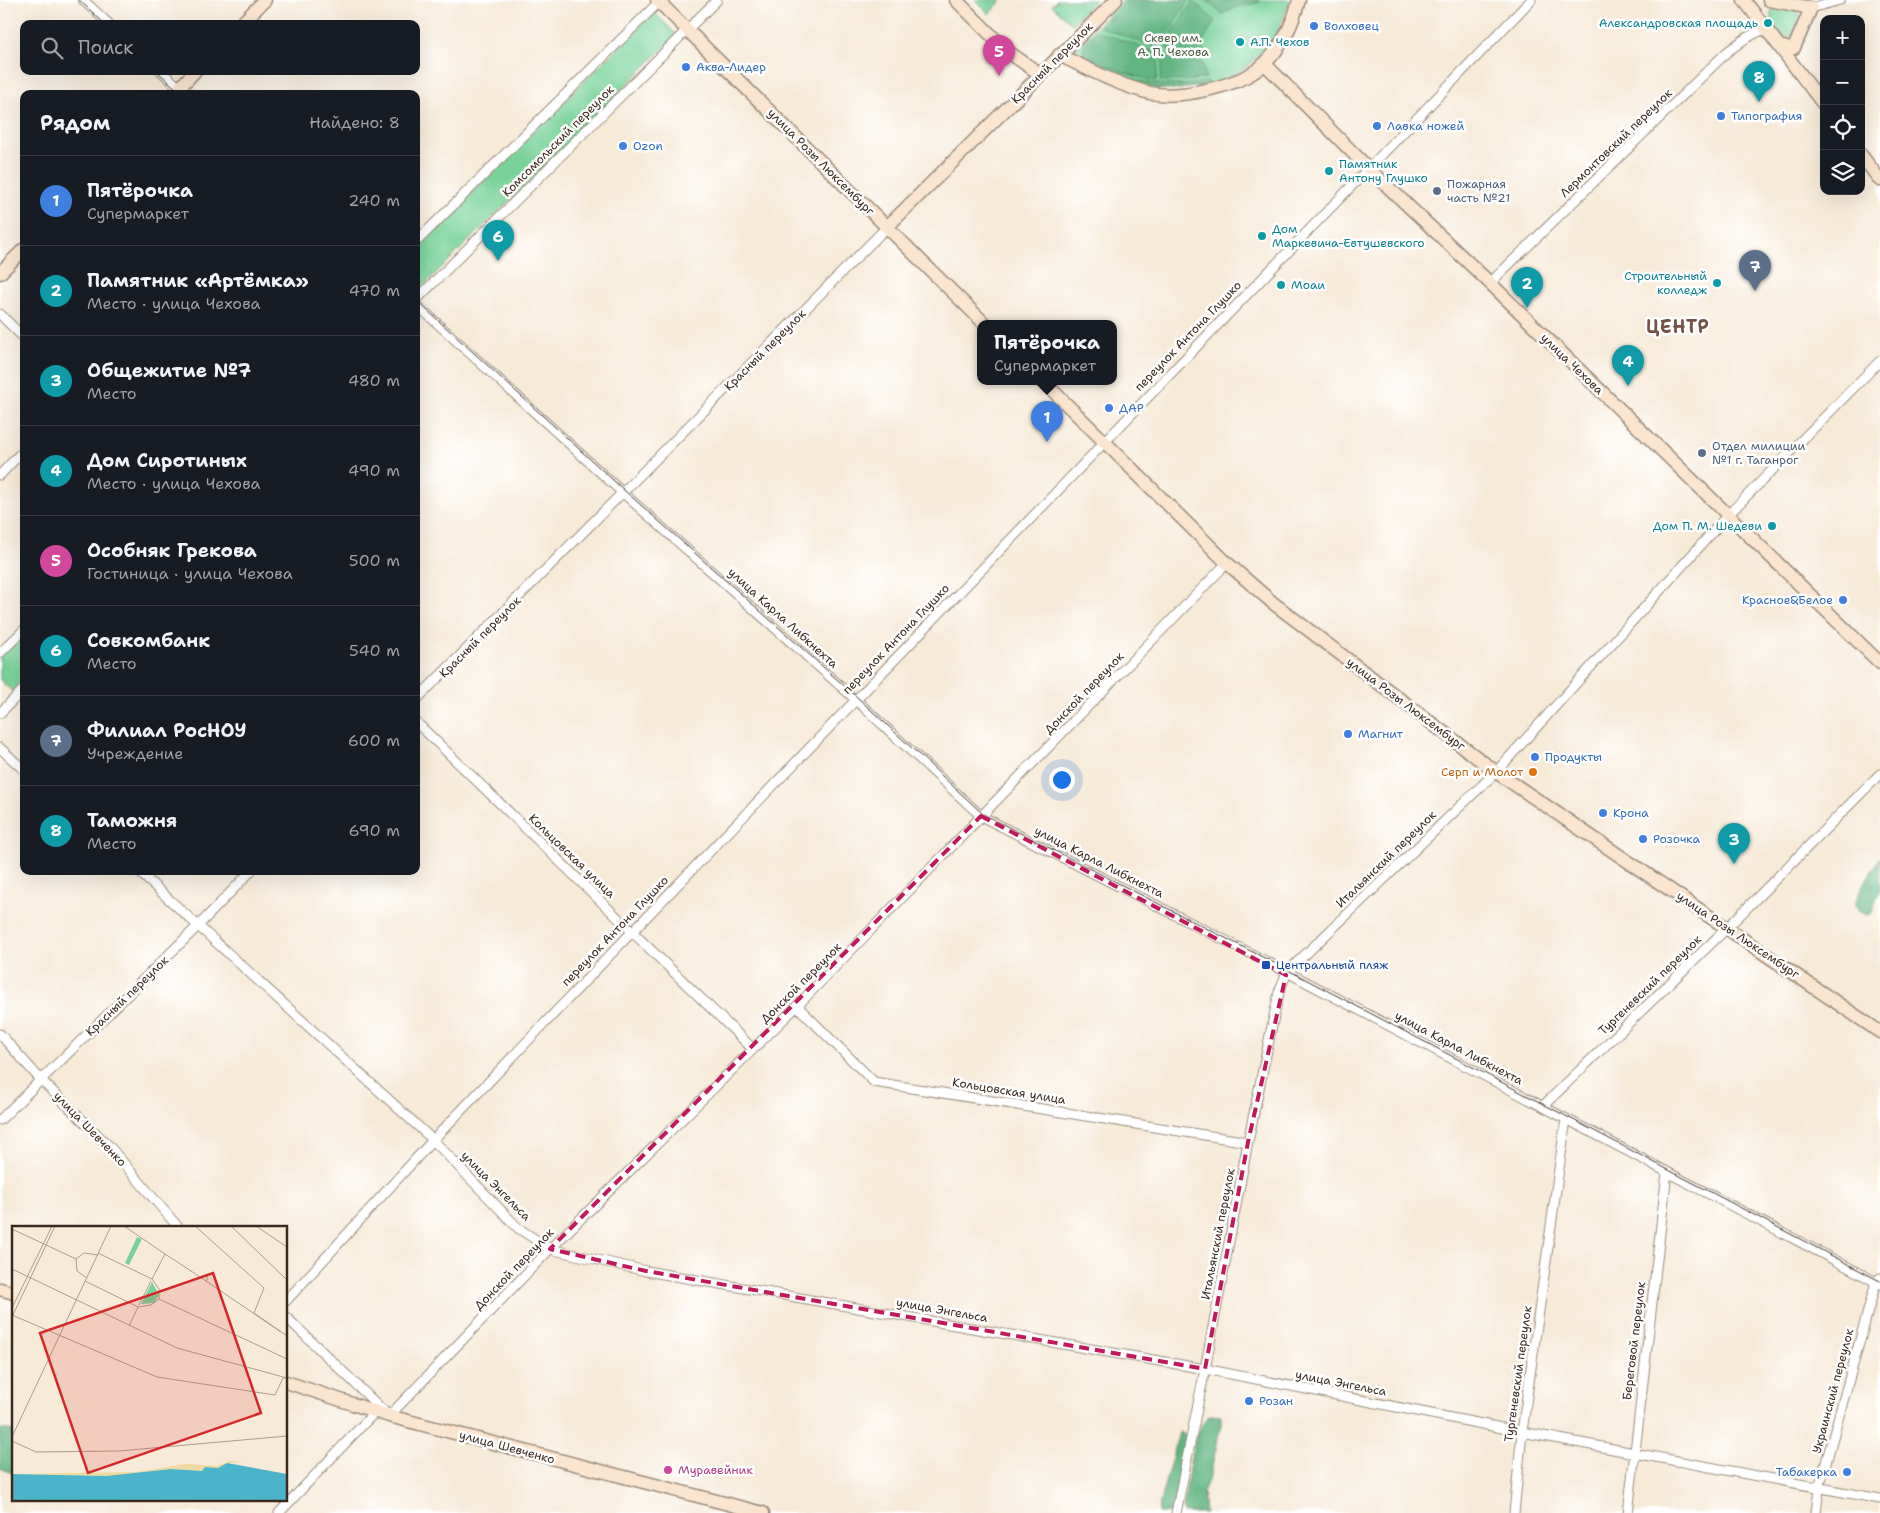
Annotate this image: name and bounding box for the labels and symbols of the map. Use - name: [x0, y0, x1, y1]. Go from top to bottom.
- place label: Александровская площадь: [1599, 15, 1758, 31]
- marker: Александровская площадь: [1762, 17, 1774, 29]
- street label: Красный переулок: [1008, 18, 1097, 107]
- place label: Волховец: [1324, 18, 1379, 34]
- marker: Волховец: [1308, 20, 1320, 32]
- park label: Сквер им. А. П. Чехова: [1137, 30, 1209, 60]
- place label: А.П. Чехов: [1250, 34, 1309, 50]
- pin: 5: [983, 35, 1015, 76]
- marker: А.П. Чехов: [1234, 36, 1246, 48]
- place label: Аква-Лидер: [696, 59, 766, 75]
- marker: Аква-Лидер: [680, 61, 692, 73]
- pin: 8: [1743, 61, 1775, 102]
- street label: Комсомольский переулок: [499, 81, 618, 200]
- street label: Лермонтовский переулок: [1556, 85, 1676, 201]
- street label: улица Розы Люксембург: [764, 105, 878, 219]
- place label: Типография: [1731, 108, 1802, 124]
- marker: Типография: [1715, 110, 1727, 122]
- place label: Лавка ножей: [1387, 118, 1464, 134]
- marker: Лавка ножей: [1371, 120, 1383, 132]
- place label: Ozon: [633, 138, 663, 154]
- marker: Ozon: [617, 140, 629, 152]
- place label: Памятник Антону Глушко: [1339, 156, 1428, 186]
- marker: Памятник Антону Глушко: [1323, 165, 1335, 177]
- place label: Пожарная часть №21: [1447, 176, 1510, 206]
- marker: Пожарная часть №21: [1431, 185, 1443, 197]
- pin: 6: [482, 220, 514, 261]
- place label: Дом Маркевича-Евтушевского: [1272, 221, 1425, 251]
- marker: Дом Маркевича-Евтушевского: [1256, 230, 1268, 242]
- pin: 7: [1739, 250, 1771, 291]
- pin: 2: [1511, 267, 1543, 308]
- place label: Строительный колледж: [1624, 268, 1707, 298]
- street label: переулок Антона Глушко: [1131, 277, 1245, 395]
- place label: Моаи: [1291, 277, 1325, 293]
- marker: Строительный колледж: [1711, 277, 1723, 289]
- marker: Моаи: [1275, 279, 1287, 291]
- street label: Красный переулок: [721, 305, 810, 394]
- district label: ЦЕНТР: [1646, 315, 1710, 339]
- street label: улица Чехова: [1537, 330, 1607, 398]
- pin: 4: [1612, 345, 1644, 386]
- place label: ДАР: [1119, 400, 1144, 416]
- pin: 1: [1031, 401, 1063, 442]
- marker: ДАР: [1103, 402, 1115, 414]
- place label: Отдел милиции №1 г. Таганрог: [1712, 438, 1806, 468]
- marker: Отдел милиции №1 г. Таганрог: [1696, 447, 1708, 459]
- place label: Дом П. М. Шедеви: [1653, 518, 1762, 534]
- marker: Дом П. М. Шедеви: [1766, 520, 1778, 532]
- street label: улица Карла Либкнехта: [725, 564, 842, 672]
- street label: переулок Антона Глушко: [839, 580, 953, 698]
- street label: Красный переулок: [436, 592, 525, 681]
- place label: Красное&Белое: [1742, 592, 1833, 608]
- marker: Красное&Белое: [1837, 594, 1849, 606]
- street label: Донской переулок: [1041, 648, 1128, 737]
- street label: улица Розы Люксембург: [1343, 654, 1469, 754]
- place label: Магнит: [1358, 726, 1404, 742]
- marker: Магнит: [1342, 728, 1354, 740]
- place label: Продукты: [1545, 749, 1602, 765]
- marker: Продукты: [1529, 751, 1541, 763]
- place label: Серп и Молот: [1441, 764, 1524, 780]
- marker: Серп и Молот: [1527, 766, 1539, 778]
- your location: [1049, 767, 1075, 793]
- place label: Крона: [1613, 805, 1649, 821]
- street label: Итальянский переулок: [1332, 806, 1440, 911]
- marker: Крона: [1597, 807, 1609, 819]
- street label: Кольцовская улица: [525, 810, 619, 902]
- street label: улица Карла Либкнехта: [1032, 822, 1167, 902]
- pin: 3: [1718, 823, 1750, 864]
- place label: Розочка: [1653, 831, 1701, 847]
- marker: Розочка: [1637, 833, 1649, 845]
- street label: переулок Антона Глушко: [558, 872, 672, 990]
- street label: улица Розы Люксембург: [1673, 888, 1803, 983]
- street label: Тургеневский переулок: [1595, 931, 1705, 1038]
- street label: Донской переулок: [757, 939, 845, 1027]
- street label: Красный переулок: [82, 952, 172, 1040]
- place label: Центральный пляж: [1276, 957, 1388, 973]
- marker: Центральный пляж: [1260, 959, 1272, 971]
- street label: улица Карла Либкнехта: [1392, 1007, 1526, 1089]
- street label: Кольцовская улица: [951, 1074, 1067, 1108]
- street label: улица Шевченко: [50, 1088, 130, 1170]
- street label: улица Энгельса: [458, 1148, 535, 1225]
- street label: Итальянский переулок: [1197, 1166, 1239, 1301]
- street label: Донской переулок: [471, 1224, 558, 1313]
- inset map: [12, 1226, 288, 1500]
- street label: Береговой переулок: [1619, 1280, 1649, 1401]
- street label: улица Энгельса: [895, 1294, 989, 1326]
- street label: Тургеневский переулок: [1501, 1304, 1536, 1443]
- street label: Украинский переулок: [1809, 1326, 1858, 1455]
- street label: улица Энгельса: [1294, 1366, 1388, 1400]
- place label: Розан: [1259, 1393, 1293, 1409]
- marker: Розан: [1243, 1395, 1255, 1407]
- street label: улица Шевченко: [457, 1427, 557, 1467]
- place label: Муравейник: [678, 1462, 753, 1478]
- marker: Муравейник: [662, 1464, 674, 1476]
- place label: Табакерка: [1776, 1464, 1838, 1480]
- marker: Табакерка: [1841, 1466, 1853, 1478]

